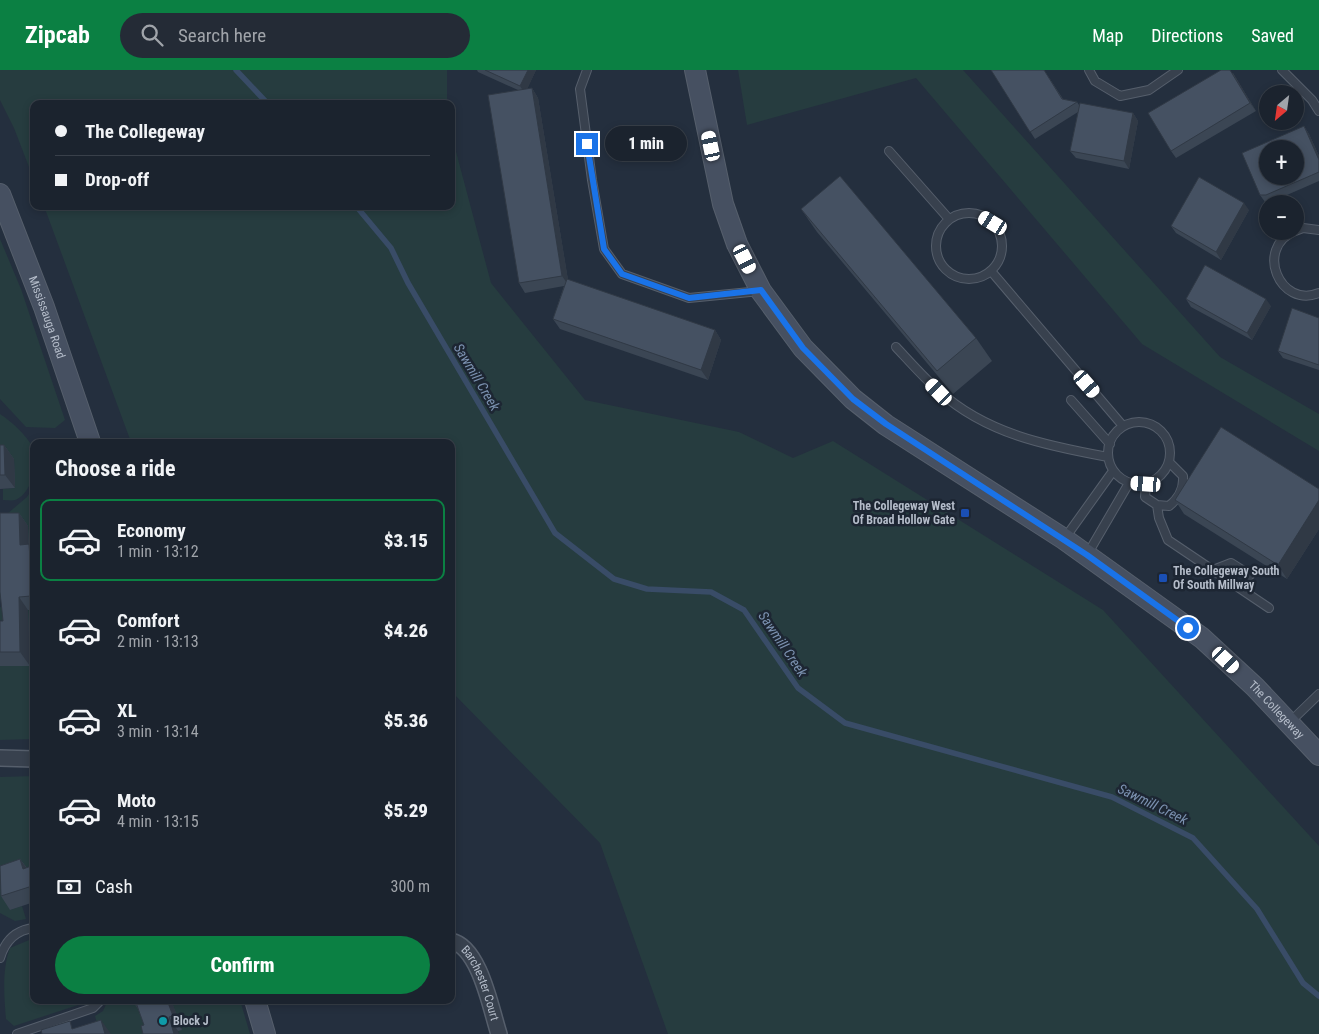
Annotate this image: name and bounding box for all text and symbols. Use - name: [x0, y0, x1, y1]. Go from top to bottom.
- search box: [120, 13, 470, 58]
- text: Zipcab: [25, 21, 90, 49]
- icon: search: [138, 21, 166, 49]
- text: Search here: [178, 24, 266, 47]
- text: Map: [1092, 25, 1123, 46]
- text: Directions: [1151, 25, 1223, 46]
- text: Saved: [1251, 25, 1294, 46]
- north arrow: [1259, 85, 1304, 130]
- map controls: [1259, 85, 1304, 240]
- text: The Collegeway: [85, 120, 205, 143]
- callout: 1 min: [604, 126, 687, 162]
- car: [700, 130, 721, 162]
- route end: [576, 133, 598, 155]
- text: 1 min: [628, 134, 664, 153]
- button: +: [1259, 140, 1304, 185]
- text: Drop-off: [85, 168, 149, 191]
- button: −: [1259, 195, 1304, 240]
- car: [976, 209, 1009, 237]
- car: [731, 242, 758, 276]
- street label: Mississauga Road: [26, 274, 68, 360]
- water label: Sawmill Creek: [451, 340, 504, 414]
- car: [1071, 368, 1102, 400]
- car: [923, 376, 954, 408]
- text: Choose a ride: [55, 456, 176, 481]
- car: [1130, 475, 1161, 493]
- place label: The Collegeway West Of Broad Hollow Gate: [852, 499, 955, 527]
- marker: The Collegeway West Of Broad Hollow Gate: [959, 507, 971, 519]
- icon: car: [57, 518, 102, 563]
- text: Economy: [117, 519, 186, 542]
- text: $3.15: [384, 529, 428, 552]
- text: 1 min · 13:12: [117, 542, 199, 561]
- place label: The Collegeway South Of South Millway: [1173, 564, 1280, 592]
- marker: The Collegeway South Of South Millway: [1157, 572, 1169, 584]
- icon: car: [57, 608, 102, 653]
- water label: Sawmill Creek: [755, 608, 811, 681]
- text: Comfort: [117, 609, 180, 632]
- route start: [1177, 617, 1199, 639]
- text: $4.26: [384, 619, 428, 642]
- text: 2 min · 13:13: [117, 632, 199, 651]
- car: [1209, 644, 1242, 676]
- street label: The Collegeway: [1246, 678, 1307, 742]
- icon: car: [57, 698, 102, 743]
- text: XL: [117, 699, 137, 722]
- text: $5.36: [384, 709, 428, 732]
- text: 3 min · 13:14: [117, 722, 199, 741]
- water label: Sawmill Creek: [1115, 780, 1191, 828]
- icon: car: [57, 788, 102, 833]
- text: Moto: [117, 789, 156, 812]
- text: $5.29: [384, 799, 428, 822]
- text: 4 min · 13:15: [117, 812, 199, 831]
- icon: cash: [55, 873, 83, 901]
- text: Cash: [95, 875, 133, 898]
- text: 300 m: [391, 877, 430, 896]
- button: Confirm: [55, 936, 430, 994]
- street label: Barchester Court: [458, 943, 502, 1023]
- place label: Block J: [173, 1014, 209, 1028]
- marker: Block J: [157, 1015, 169, 1027]

